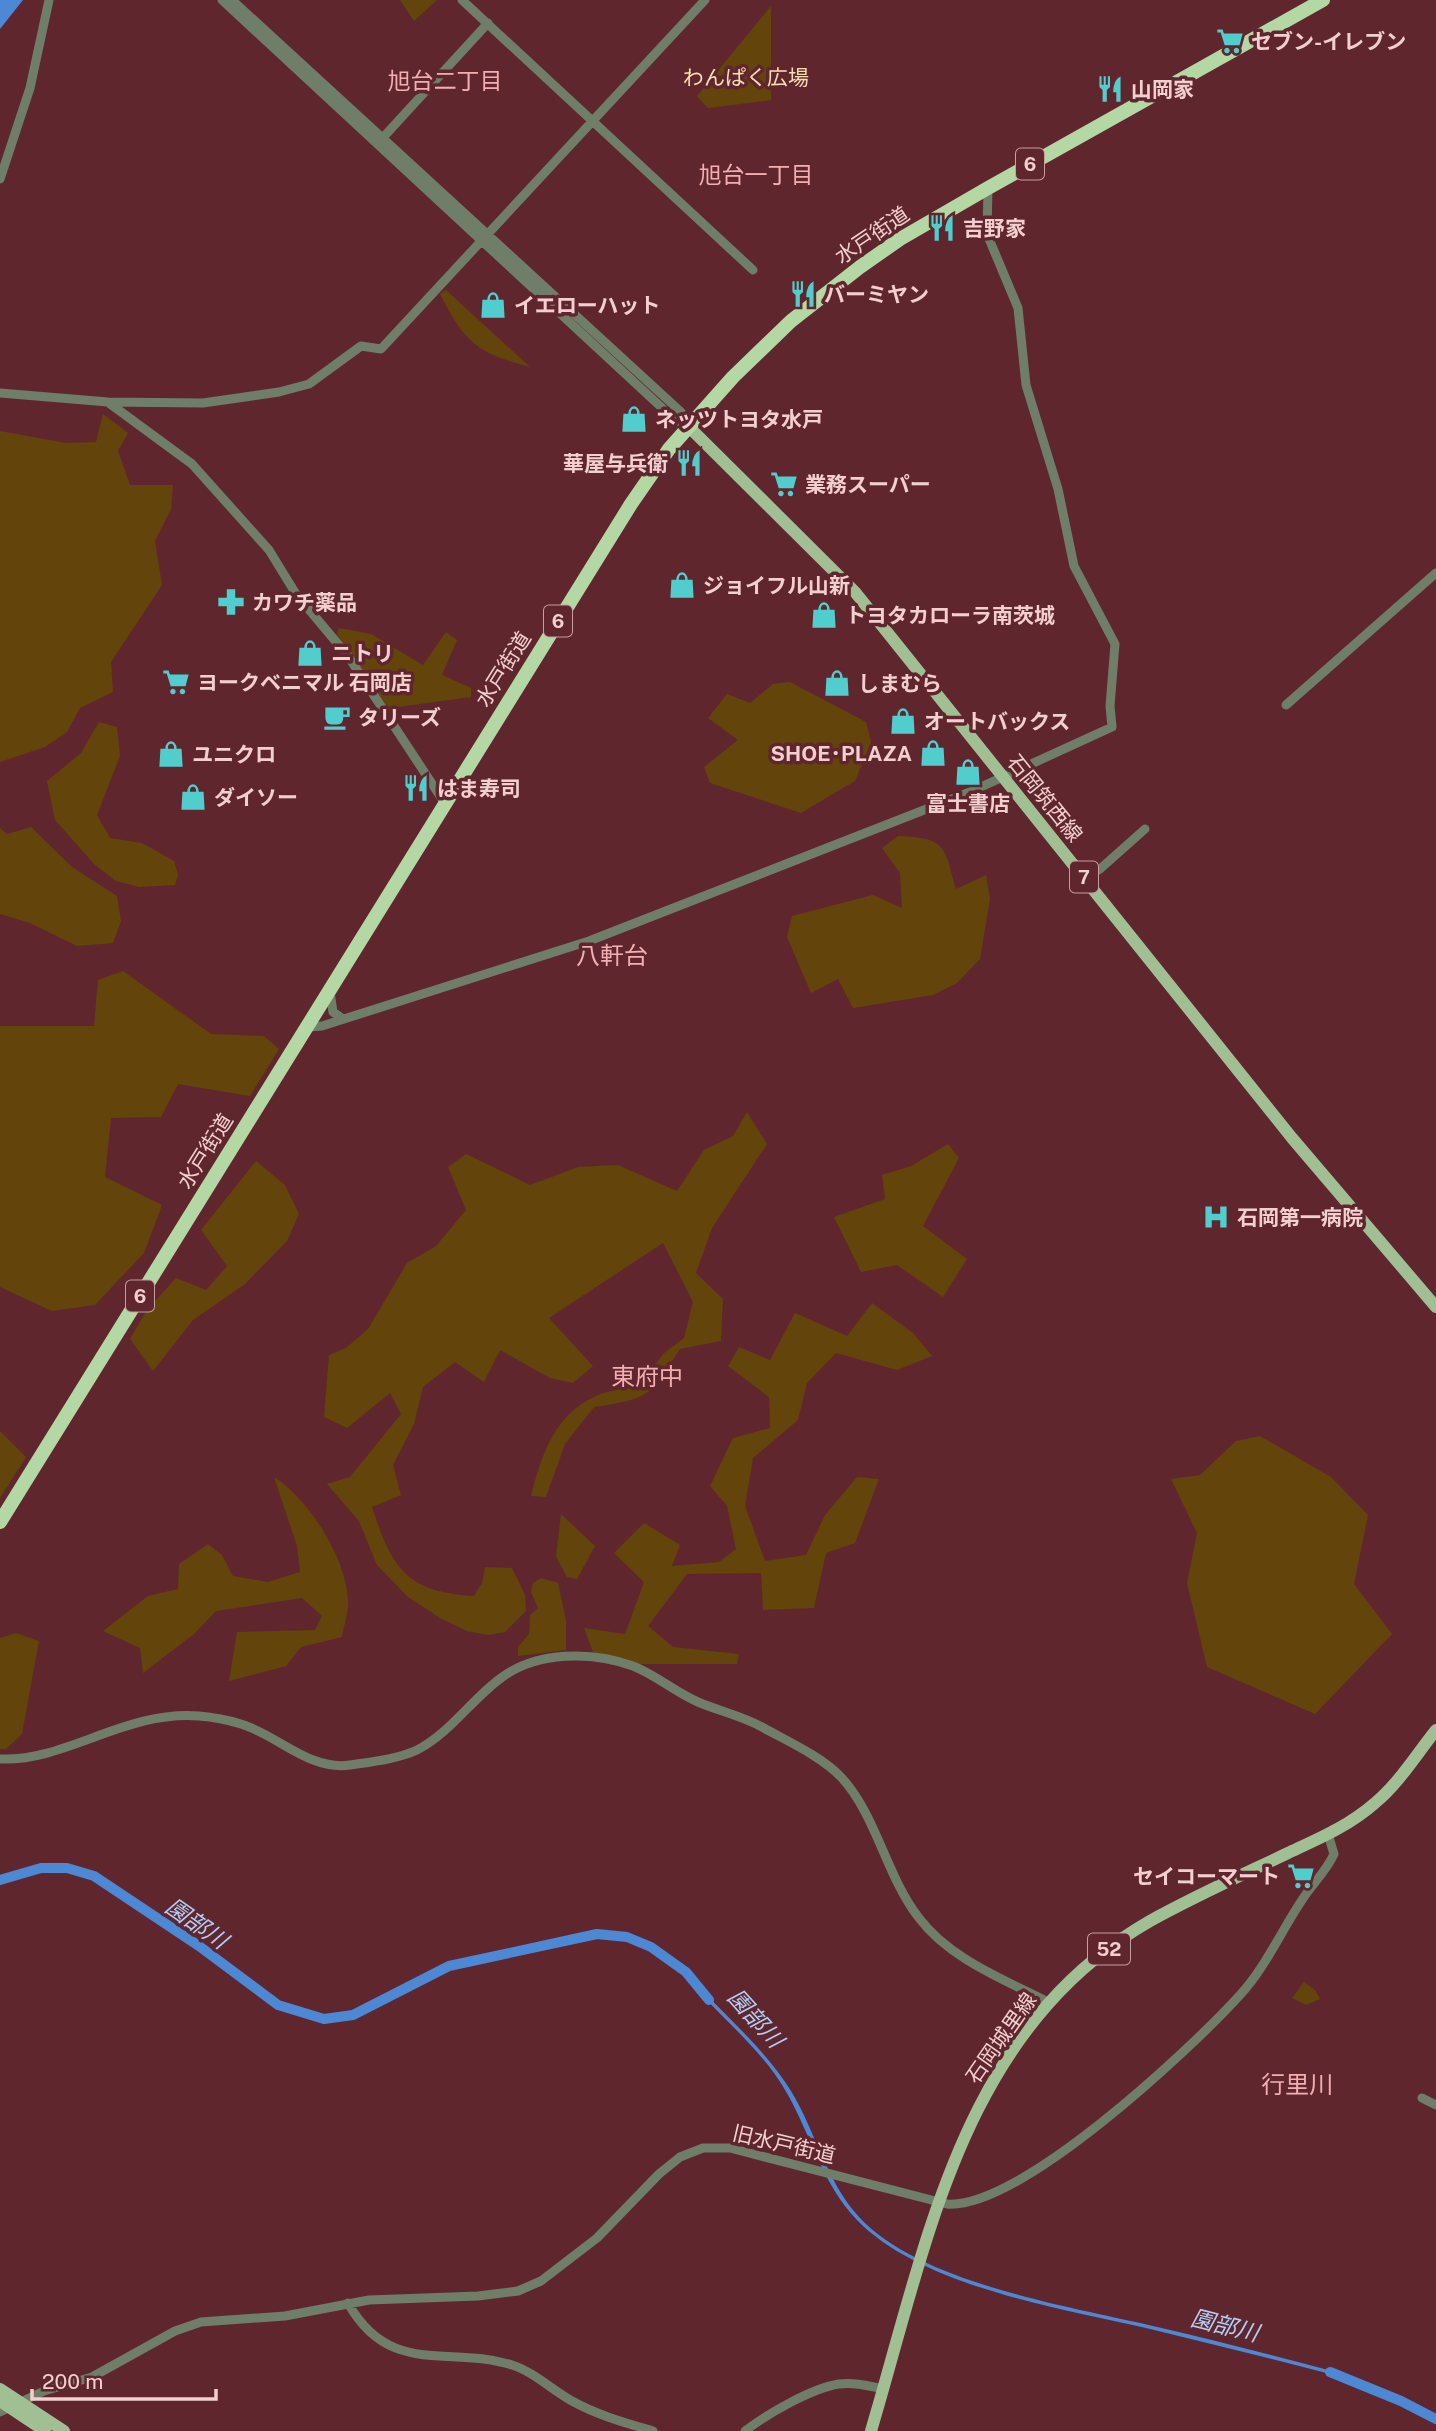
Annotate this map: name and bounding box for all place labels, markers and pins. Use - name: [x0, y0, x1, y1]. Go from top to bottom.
- supermarket icon: セブン-イレブン: [1215, 26, 1245, 56]
- place label: セブン-イレブン: [1251, 29, 1406, 54]
- restaurant icon: 山岡家: [1095, 74, 1125, 104]
- place label: 山岡家: [1131, 77, 1194, 102]
- restaurant icon: 吉野家: [927, 213, 957, 243]
- place label: 吉野家: [963, 216, 1026, 241]
- restaurant icon: バーミヤン: [788, 279, 818, 309]
- place label: バーミヤン: [824, 282, 929, 307]
- shop icon: イエローハット: [478, 290, 508, 320]
- place label: イエローハット: [514, 293, 660, 318]
- shop icon: ネッツトヨタ水戸: [619, 404, 649, 434]
- place label: ネッツトヨタ水戸: [655, 407, 823, 432]
- restaurant icon: 華屋与兵衛: [674, 448, 704, 478]
- place label: 華屋与兵衛: [563, 451, 668, 476]
- supermarket icon: 業務スーパー: [769, 469, 799, 499]
- place label: 業務スーパー: [805, 472, 931, 497]
- shop icon: ジョイフル山新: [667, 570, 697, 600]
- place label: ジョイフル山新: [703, 573, 850, 598]
- pharmacy icon: カワチ薬品: [216, 587, 246, 617]
- place label: カワチ薬品: [252, 590, 357, 615]
- shop icon: トヨタカローラ南茨城: [809, 600, 839, 630]
- place label: トヨタカローラ南茨城: [845, 603, 1055, 628]
- shop icon: ニトリ: [295, 638, 325, 668]
- place label: ニトリ: [331, 641, 394, 666]
- supermarket icon: ヨークベニマル 石岡店: [161, 667, 191, 697]
- shop icon: しまむら: [822, 668, 852, 698]
- place label: ヨークベニマル 石岡店: [197, 670, 412, 695]
- place label: しまむら: [858, 671, 942, 696]
- cafe icon: タリーズ: [322, 702, 352, 732]
- place label: タリーズ: [358, 705, 441, 730]
- shop icon: オートバックス: [888, 706, 918, 736]
- place label: オートバックス: [924, 709, 1070, 734]
- shop icon: SHOE･PLAZA: [918, 738, 948, 768]
- shop icon: ユニクロ: [156, 739, 186, 769]
- place label: SHOE･PLAZA: [771, 741, 912, 766]
- place label: ユニクロ: [192, 742, 276, 767]
- shop icon: 富士書店: [953, 757, 983, 787]
- restaurant icon: はま寿司: [401, 773, 431, 803]
- place label: はま寿司: [437, 776, 521, 801]
- shop icon: ダイソー: [178, 782, 208, 812]
- place label: ダイソー: [214, 785, 298, 810]
- place label: 富士書店: [926, 791, 1010, 816]
- hospital icon: 石岡第一病院: [1201, 1202, 1231, 1232]
- place label: 石岡第一病院: [1237, 1205, 1363, 1230]
- supermarket icon: セイコーマート: [1286, 1861, 1316, 1891]
- place label: セイコーマート: [1133, 1864, 1280, 1889]

